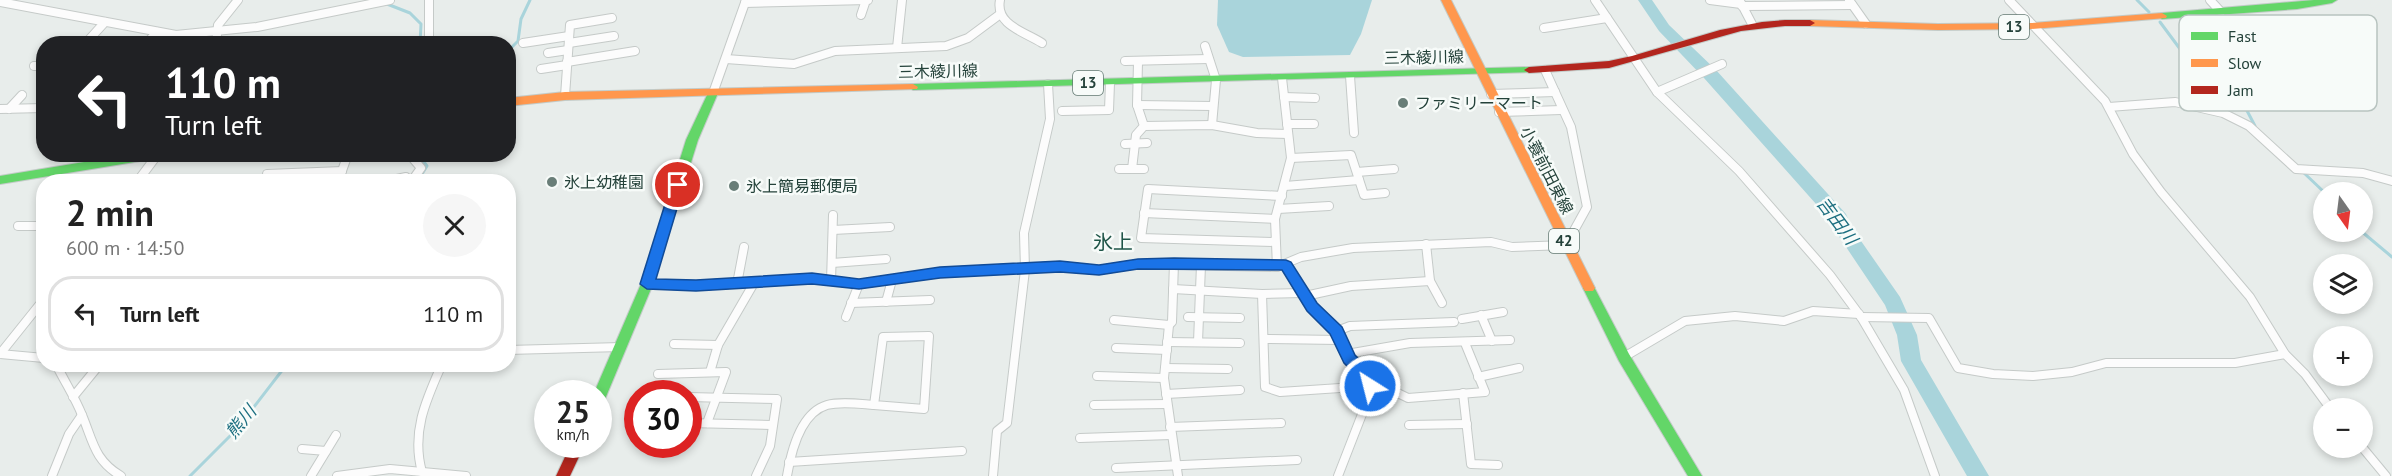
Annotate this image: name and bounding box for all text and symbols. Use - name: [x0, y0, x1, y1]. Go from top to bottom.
- road number: 13: [1999, 15, 2029, 39]
- legend: [2179, 15, 2377, 111]
- text: Fast: [2228, 26, 2257, 46]
- street label: 三木綾川線: [1384, 46, 1464, 68]
- text: Slow: [2228, 53, 2262, 73]
- text: 110 m: [165, 55, 281, 110]
- icon: left: [66, 60, 144, 138]
- street label: 三木綾川線: [898, 60, 978, 82]
- road number: 13: [1073, 71, 1103, 95]
- text: Jam: [2227, 80, 2254, 100]
- place label: ファミリーマート: [1415, 93, 1543, 113]
- marker: ファミリーマート: [1396, 96, 1410, 110]
- text: Turn left: [165, 108, 262, 142]
- street label: 小蓑前田東線: [1516, 123, 1578, 217]
- pin: [652, 159, 703, 210]
- icon: arrive: [661, 168, 694, 201]
- place label: 氷上幼稚園: [564, 172, 644, 192]
- marker: 氷上幼稚園: [545, 175, 559, 189]
- place label: 氷上簡易郵便局: [746, 176, 858, 196]
- marker: 氷上簡易郵便局: [727, 179, 741, 193]
- north arrow: [2313, 182, 2373, 242]
- map controls: [2313, 182, 2373, 458]
- text: 2 min: [66, 189, 154, 236]
- water label: 吉田川: [1812, 192, 1864, 251]
- button: close: [423, 194, 486, 257]
- district label: 氷上: [1093, 229, 1133, 255]
- road number: 42: [1549, 229, 1579, 253]
- text: 600 m · 14:50: [66, 235, 184, 261]
- button: layers: [2313, 254, 2373, 314]
- icon: left: [69, 297, 102, 330]
- text: Turn left: [120, 300, 200, 328]
- text: 110 m: [423, 300, 483, 328]
- button: +: [2313, 326, 2373, 386]
- position arrow: [1338, 354, 1402, 418]
- speed limit sign: 30: [624, 380, 702, 458]
- text: 25: [556, 392, 590, 431]
- button: −: [2313, 398, 2373, 458]
- water label: 熊川: [220, 399, 262, 443]
- text: km/h: [557, 425, 589, 444]

